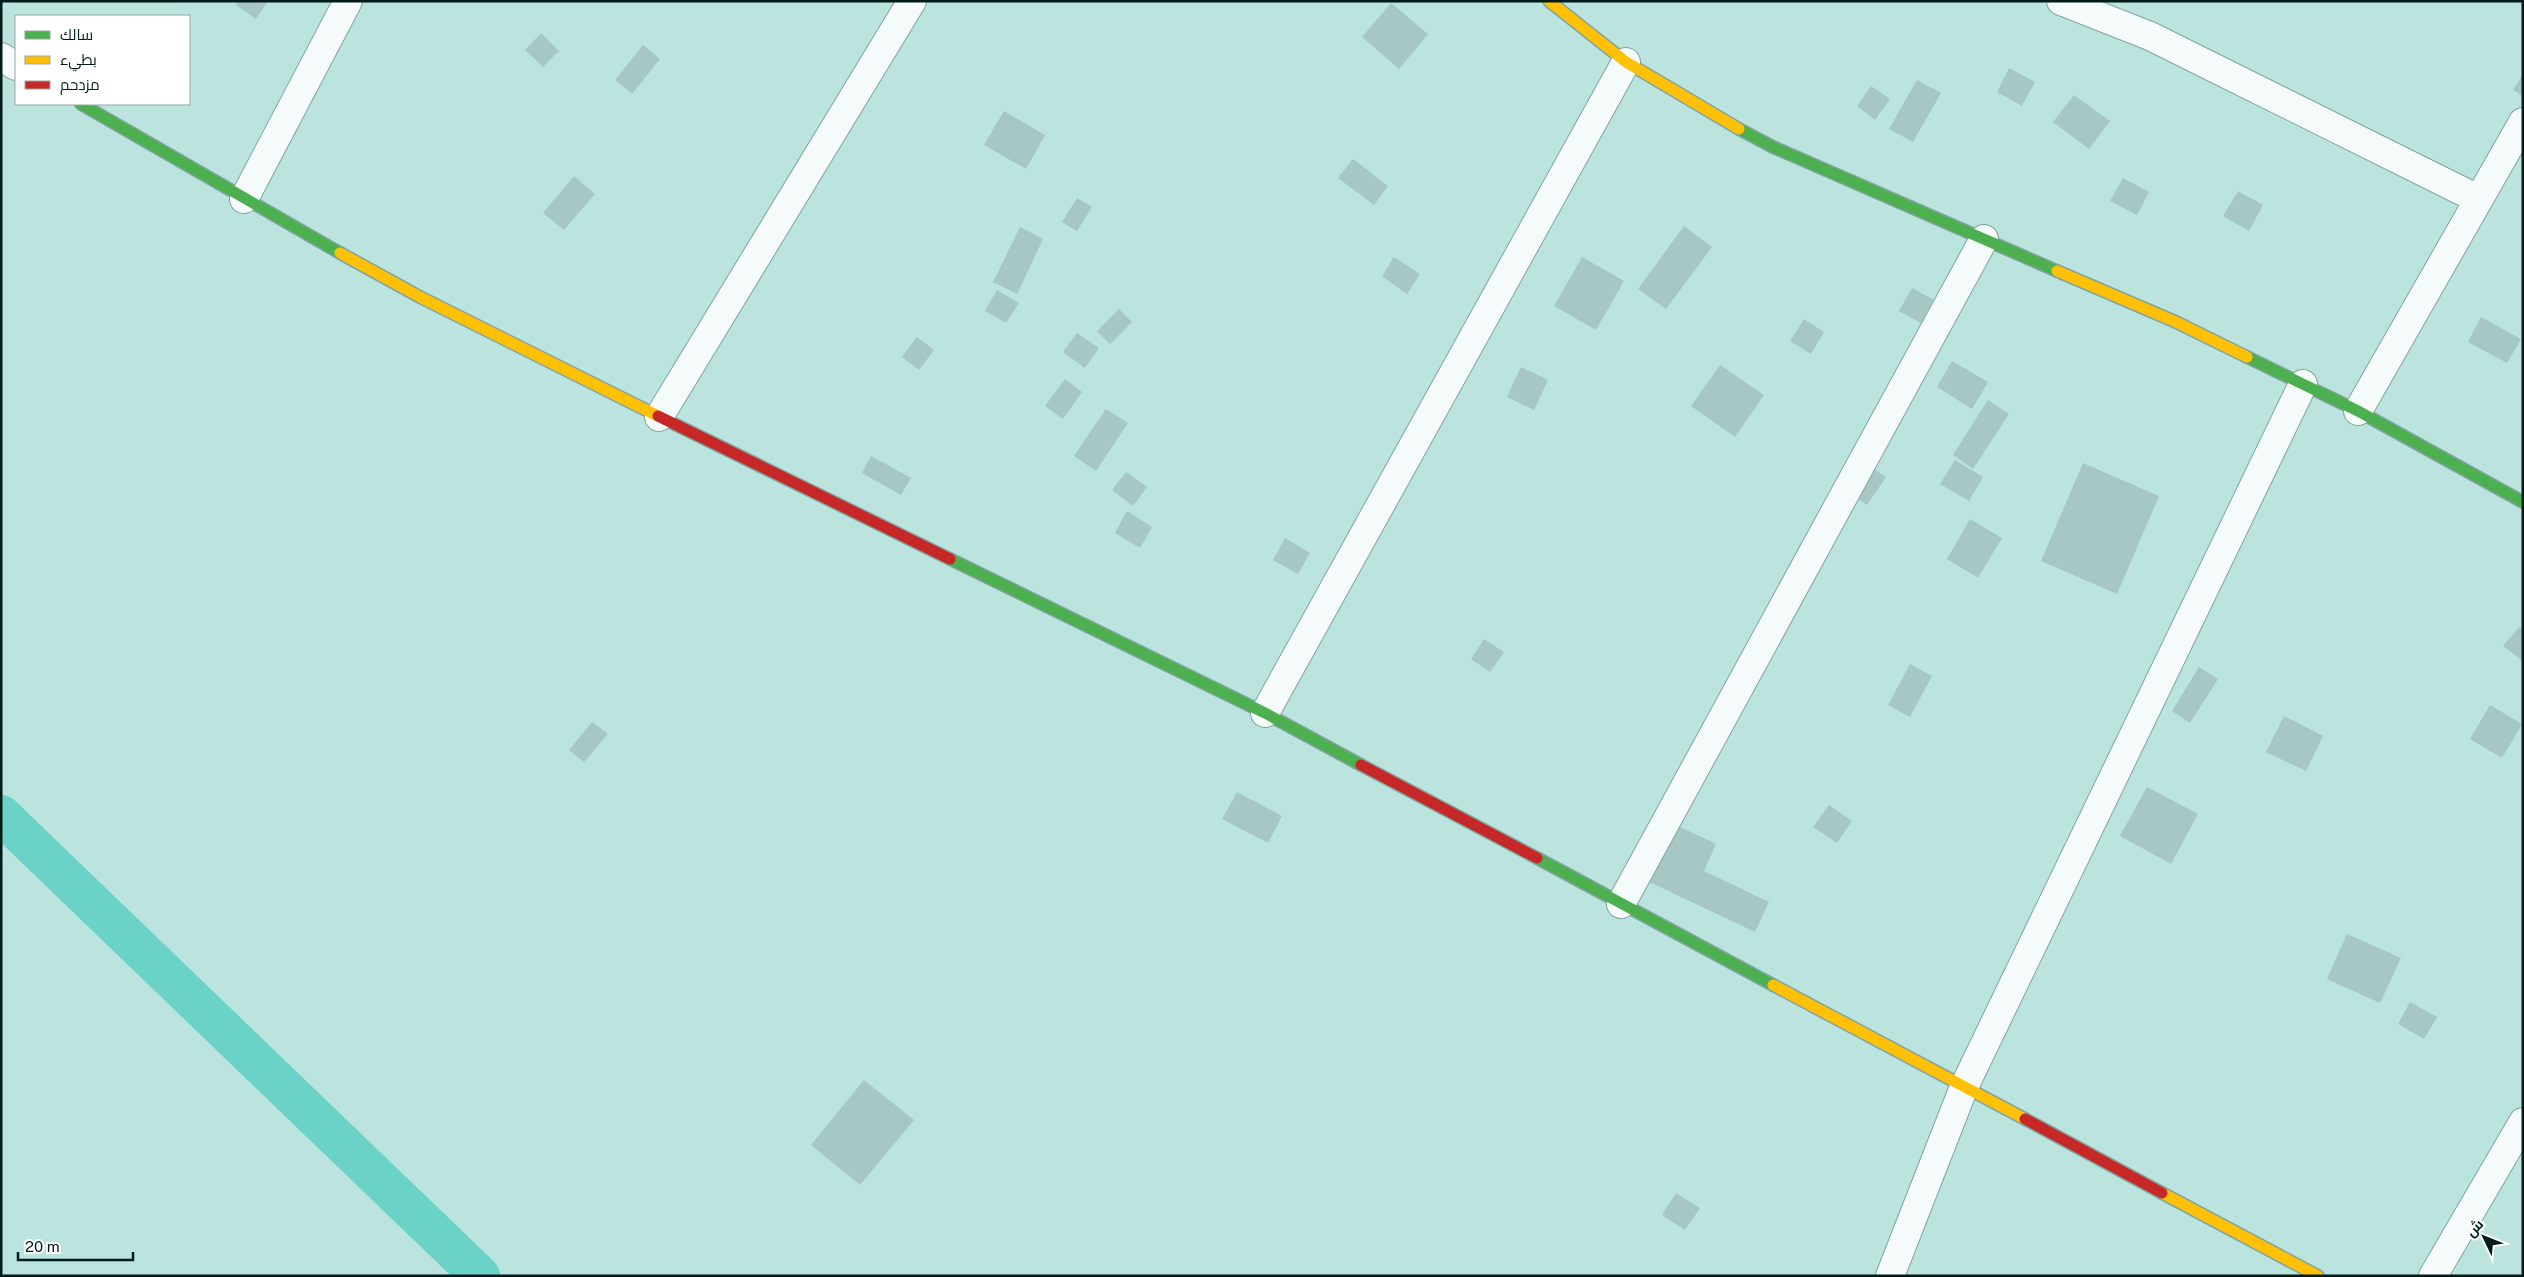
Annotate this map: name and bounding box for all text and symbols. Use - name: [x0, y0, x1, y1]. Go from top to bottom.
- legend: [15, 15, 190, 105]
- text: سالك: [60, 26, 93, 43]
- text: بطيء: [60, 51, 97, 72]
- text: مزدحم: [60, 76, 100, 95]
- north arrow: [2459, 1212, 2509, 1262]
- text: ش: [2463, 1216, 2487, 1241]
- scale bar: [18, 1230, 132, 1262]
- text: 20 m: [25, 1238, 60, 1255]

